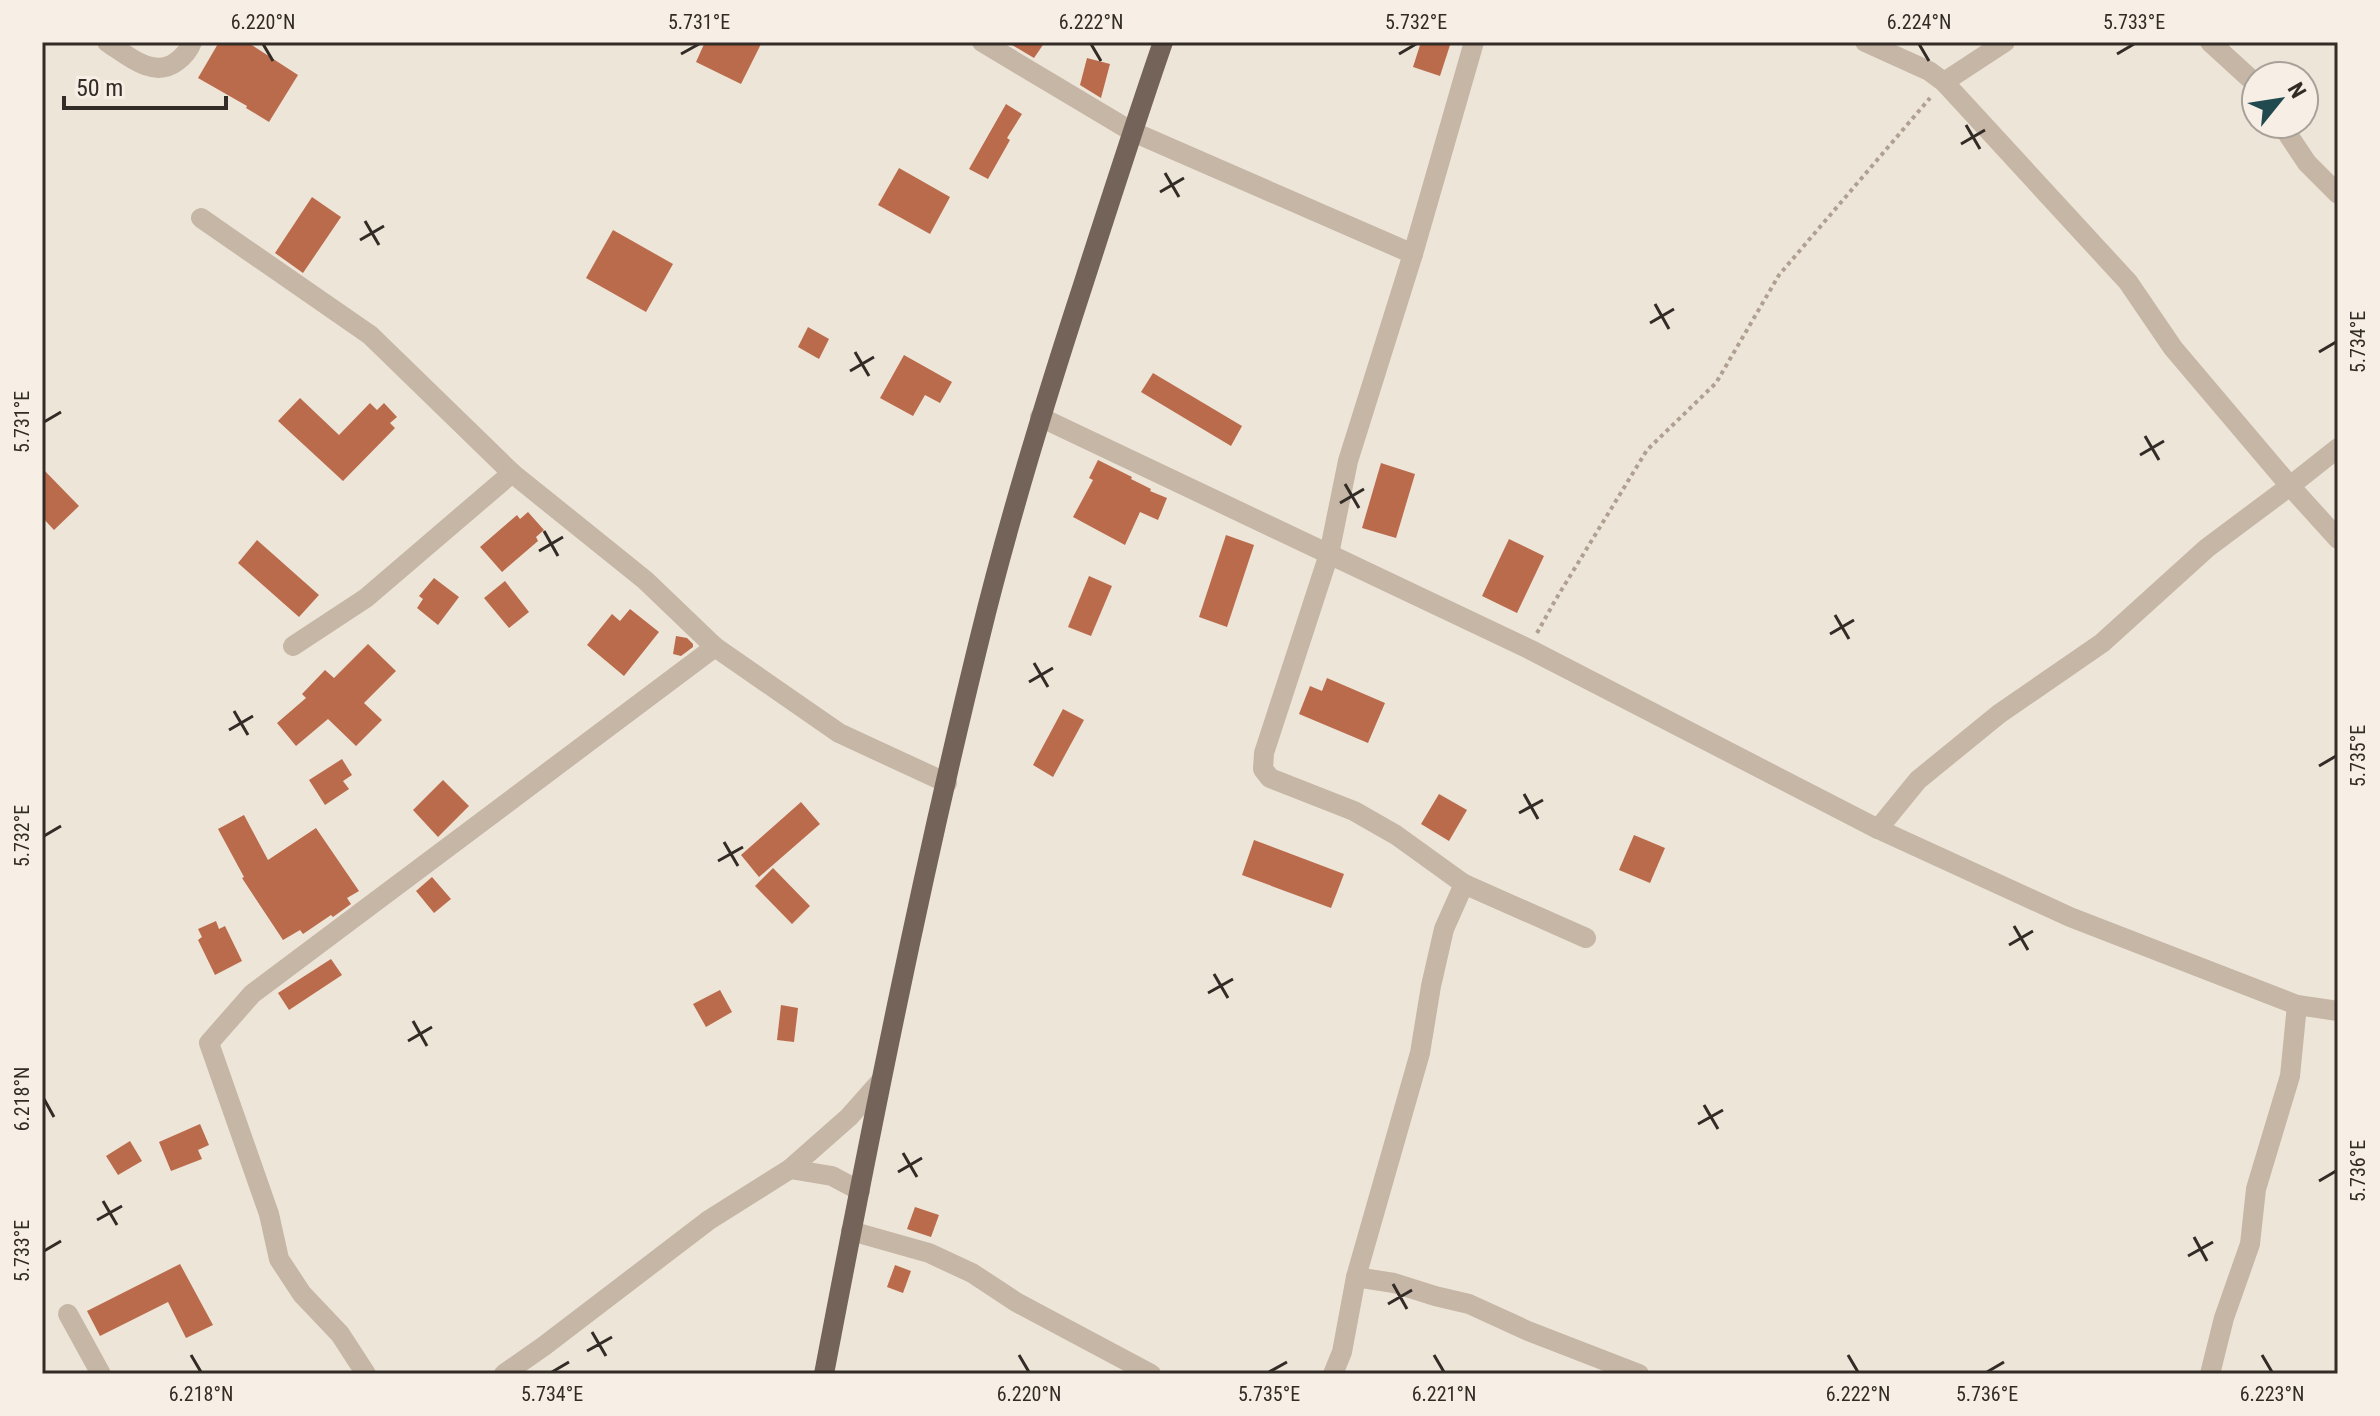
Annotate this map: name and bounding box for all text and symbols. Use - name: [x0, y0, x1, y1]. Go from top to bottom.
- text: 6.220°N: [231, 10, 295, 34]
- text: 5.731°E: [668, 10, 730, 34]
- text: 6.222°N: [1059, 10, 1123, 34]
- text: 5.732°E: [1385, 10, 1447, 34]
- text: 6.224°N: [1887, 10, 1951, 34]
- text: 5.733°E: [2103, 10, 2165, 34]
- scale bar: [64, 60, 226, 110]
- north arrow: [2240, 60, 2320, 140]
- text: 50 m: [76, 74, 123, 102]
- text: N: [2283, 78, 2311, 102]
- text: 5.734°E: [2346, 311, 2370, 373]
- text: 5.731°E: [10, 391, 34, 453]
- text: 5.735°E: [2346, 725, 2370, 787]
- text: 5.732°E: [10, 805, 34, 867]
- text: 6.218°N: [10, 1067, 34, 1131]
- text: 5.736°E: [2346, 1140, 2370, 1202]
- text: 5.733°E: [10, 1220, 34, 1282]
- text: 6.218°N: [169, 1382, 233, 1406]
- text: 5.734°E: [521, 1382, 583, 1406]
- text: 6.220°N: [997, 1382, 1061, 1406]
- text: 5.735°E: [1238, 1382, 1300, 1406]
- text: 6.221°N: [1412, 1382, 1476, 1406]
- text: 6.222°N: [1826, 1382, 1890, 1406]
- text: 5.736°E: [1956, 1382, 2018, 1406]
- text: 6.223°N: [2240, 1382, 2304, 1406]

